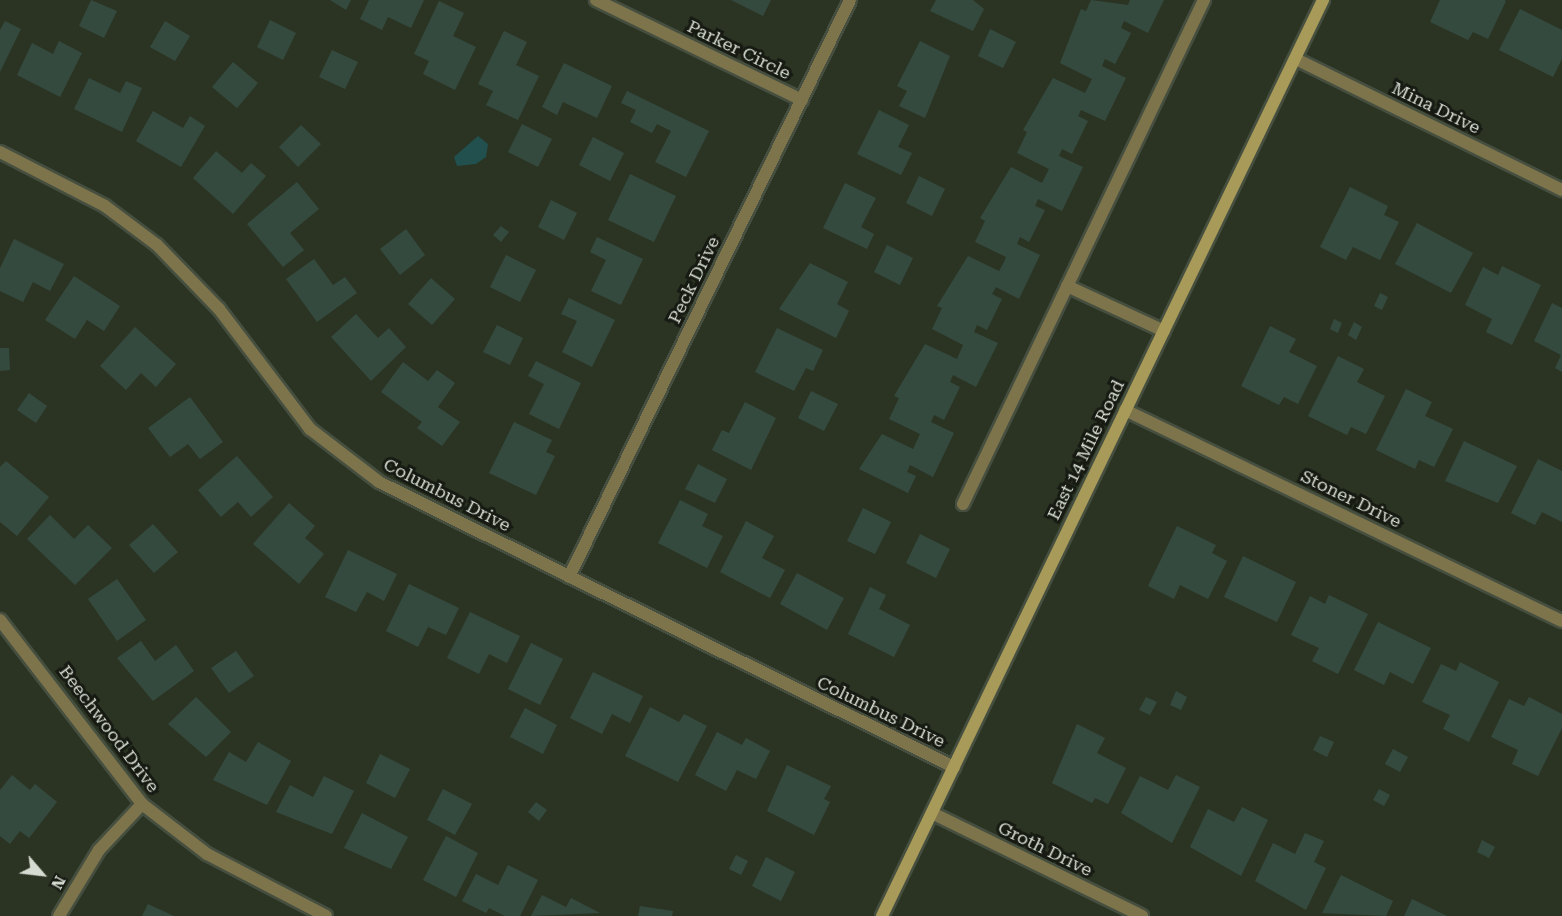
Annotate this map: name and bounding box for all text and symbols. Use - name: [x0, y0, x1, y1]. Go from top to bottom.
- street label: Parker Circle: [684, 16, 794, 84]
- street label: Mina Drive: [1388, 77, 1484, 139]
- street label: Peck Drive: [664, 233, 724, 327]
- street label: East 14 Mile Road: [1043, 376, 1129, 524]
- street label: Columbus Drive: [380, 454, 514, 536]
- street label: Stoner Drive: [1297, 465, 1405, 533]
- street label: Beechwood Drive: [54, 661, 164, 797]
- street label: Columbus Drive: [813, 672, 949, 752]
- street label: Groth Drive: [994, 817, 1096, 881]
- north arrow: [12, 844, 72, 904]
- text: N: [47, 873, 70, 893]

